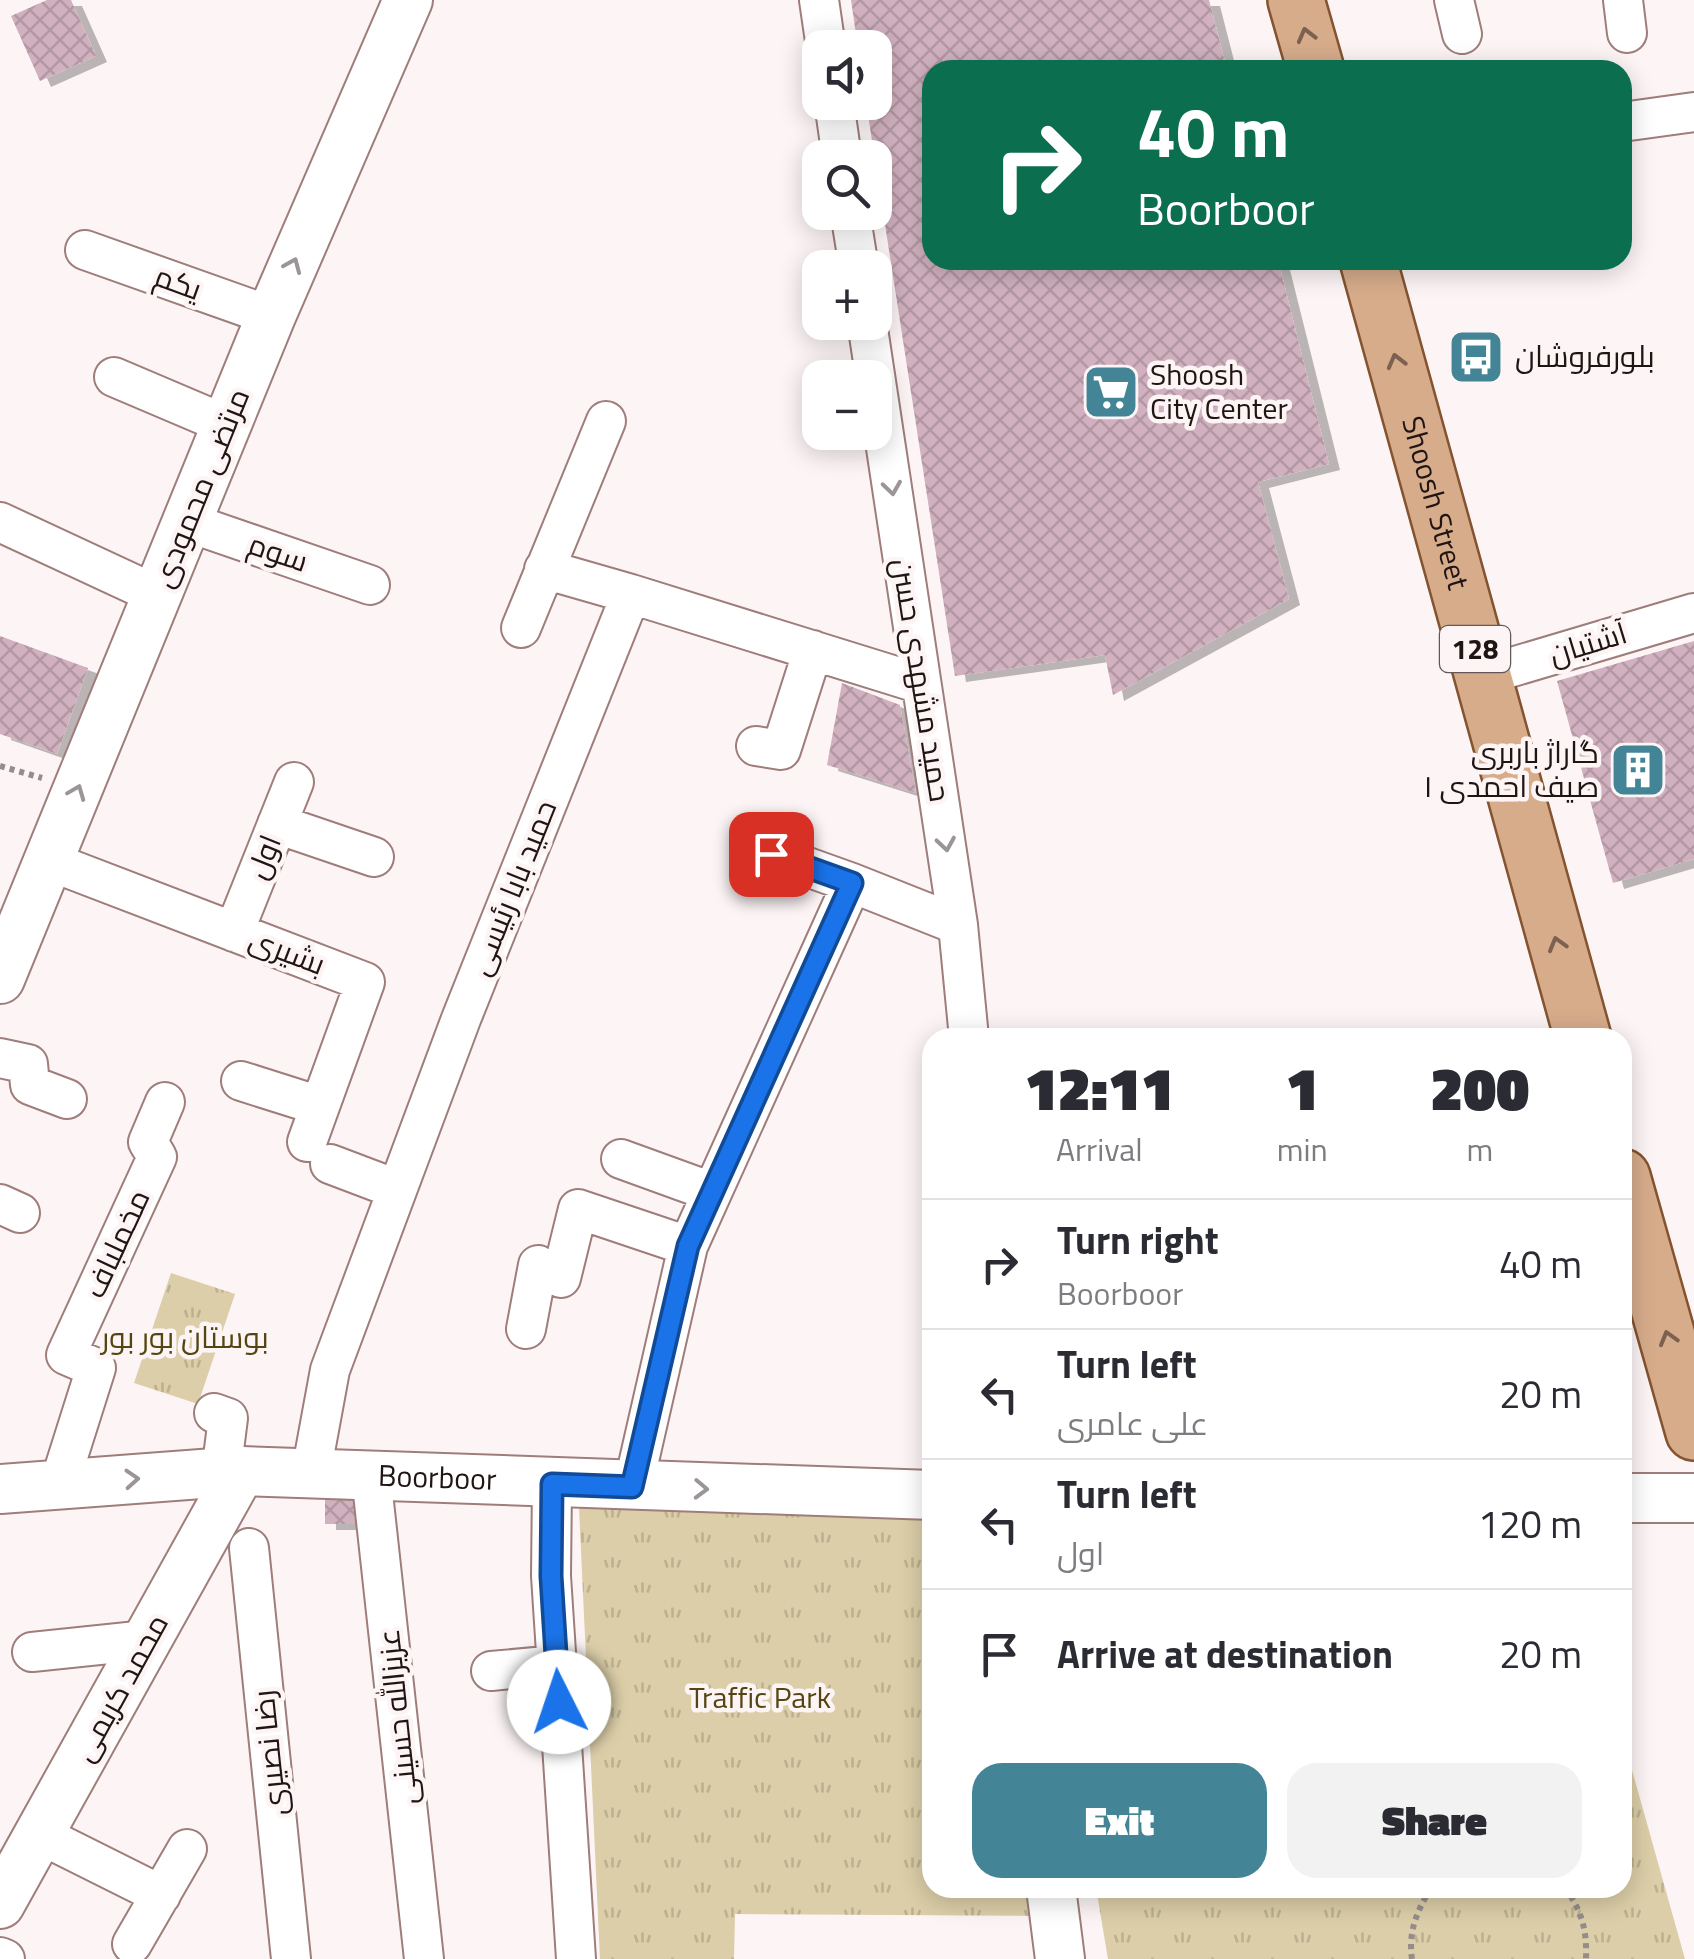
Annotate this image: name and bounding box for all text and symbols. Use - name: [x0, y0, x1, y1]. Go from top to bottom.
- one-way arrow: [1297, 27, 1318, 44]
- map controls: [802, 30, 892, 450]
- button: sound: [802, 30, 892, 120]
- text: 40 m: [1137, 78, 1290, 184]
- icon: right: [972, 100, 1102, 230]
- button: search: [802, 140, 892, 230]
- text: Boorboor: [1137, 174, 1315, 242]
- button: +: [802, 250, 892, 340]
- street label: یکم: [148, 252, 209, 312]
- one-way arrow: [281, 257, 301, 275]
- bus stop icon: بلورفروشان: [1446, 327, 1506, 387]
- place label: بلورفروشان: [1515, 333, 1655, 379]
- place label: Shoosh City Center: [1150, 351, 1288, 431]
- one-way arrow: [1386, 352, 1407, 370]
- button: −: [802, 360, 892, 450]
- supermarket icon: Shoosh City Center: [1081, 362, 1141, 422]
- street label: مرتضی محمودی: [139, 381, 261, 594]
- street label: Shoosh Street: [1390, 411, 1482, 595]
- one-way arrow: [880, 480, 901, 496]
- street label: سوم: [242, 520, 315, 584]
- street label: حمید مشهدی حسن: [880, 555, 964, 805]
- street label: آشتیان: [1543, 609, 1632, 677]
- road number: 128: [1440, 626, 1510, 672]
- place label: گاراژ باربری صیف احمدی ۱: [1424, 729, 1599, 809]
- building icon: گاراژ باربری صیف احمدی ۱: [1608, 740, 1668, 800]
- one-way arrow: [65, 784, 85, 802]
- street label: حمید بابا رئیسی: [456, 793, 568, 982]
- pin: [729, 812, 814, 897]
- street label: اول: [233, 827, 293, 886]
- icon: arrive: [744, 827, 799, 882]
- one-way arrow: [934, 836, 955, 852]
- street label: بشیری: [242, 916, 332, 987]
- one-way arrow: [1548, 936, 1569, 953]
- text: 12:11: [1025, 1042, 1174, 1133]
- text: 1: [1286, 1042, 1319, 1133]
- text: 200: [1430, 1042, 1529, 1133]
- text: Arrival: [1056, 1125, 1143, 1173]
- text: min: [1277, 1125, 1328, 1173]
- text: m: [1466, 1125, 1493, 1173]
- street label: مخملباف: [71, 1182, 161, 1306]
- text: Turn right: [1057, 1211, 1219, 1269]
- text: 40 m: [1499, 1235, 1582, 1293]
- icon: right: [972, 1237, 1027, 1292]
- text: Boorboor: [1057, 1269, 1183, 1317]
- park label: بوستان بور بور: [99, 1314, 269, 1360]
- one-way arrow: [1658, 1330, 1679, 1348]
- text: Turn left: [1057, 1335, 1197, 1393]
- text: 20 m: [1499, 1365, 1582, 1423]
- icon: left: [972, 1367, 1027, 1422]
- text: علی عامری: [1057, 1399, 1208, 1447]
- street label: Boorboor: [377, 1452, 497, 1502]
- text: Turn left: [1057, 1465, 1197, 1523]
- one-way arrow: [125, 1469, 141, 1491]
- one-way arrow: [694, 1478, 710, 1499]
- text: 120 m: [1478, 1495, 1582, 1553]
- icon: left: [972, 1497, 1027, 1552]
- text: اول: [1057, 1529, 1104, 1577]
- street label: محمد کریمی: [61, 1605, 180, 1770]
- text: Arrive at destination: [1057, 1625, 1393, 1683]
- text: 20 m: [1499, 1625, 1582, 1683]
- street label: عزیزالله حسینی: [365, 1627, 429, 1807]
- icon: arrive: [972, 1627, 1027, 1682]
- position arrow: [507, 1650, 611, 1754]
- park label: Traffic Park: [689, 1674, 831, 1720]
- street label: رضا نصیری: [240, 1688, 298, 1818]
- button: Exit: [972, 1763, 1267, 1878]
- button: Share: [1287, 1763, 1582, 1878]

